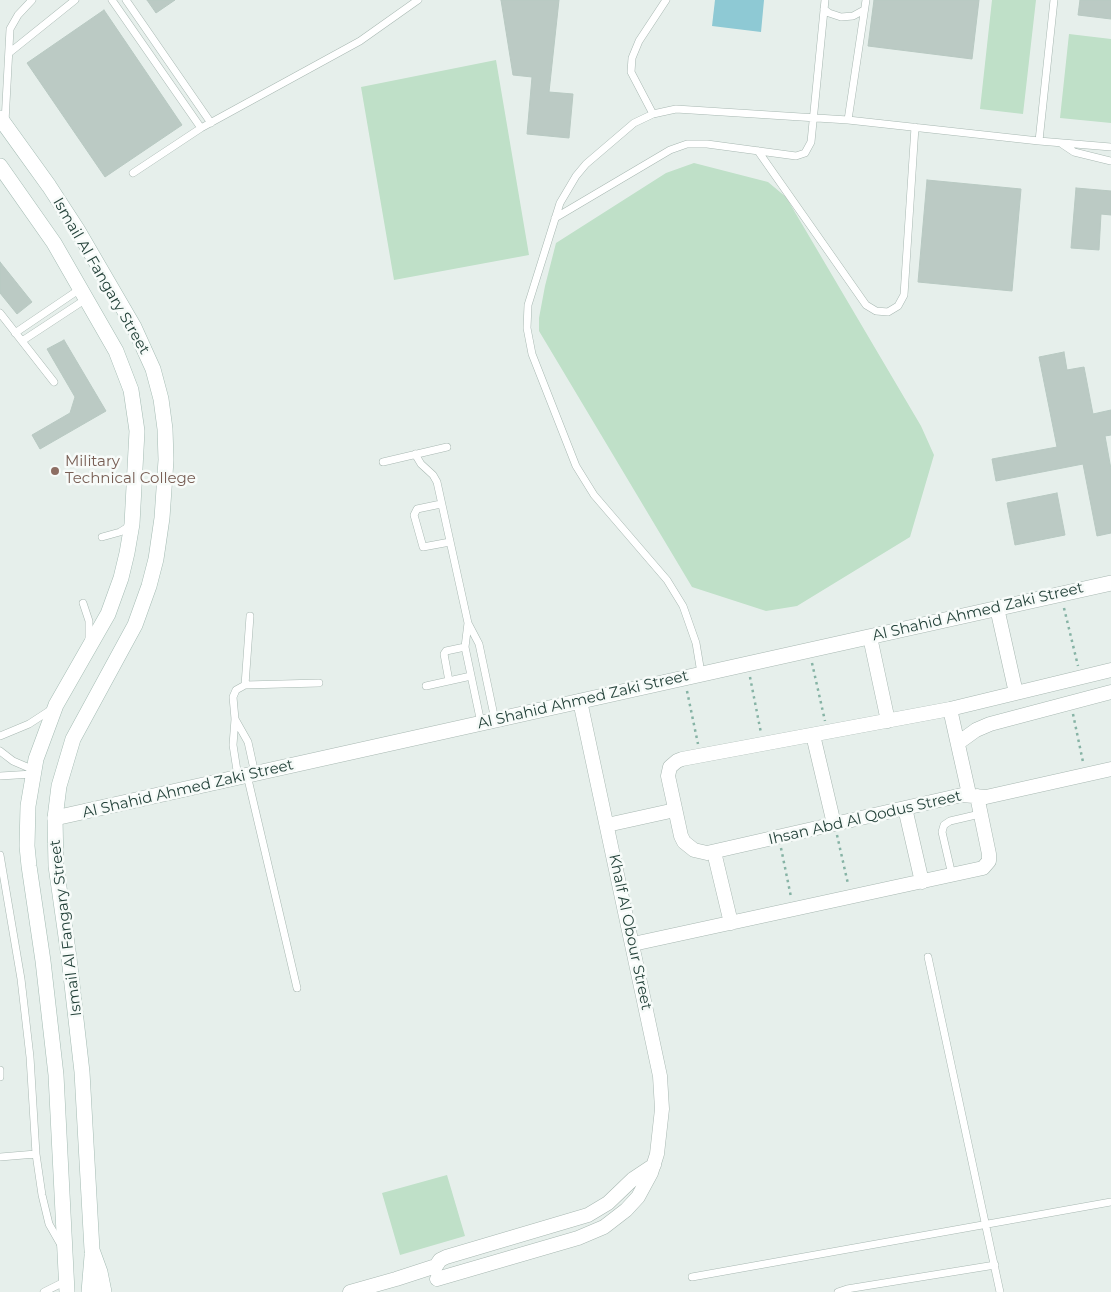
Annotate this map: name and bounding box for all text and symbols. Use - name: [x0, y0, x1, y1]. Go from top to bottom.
- street label: Ismail Al Fangary Street: [49, 194, 153, 358]
- place label: Military Technical College: [65, 453, 196, 488]
- marker: Military Technical College: [49, 465, 61, 477]
- street label: Al Shahid Ahmed Zaki Street: [871, 579, 1085, 645]
- street label: Al Shahid Ahmed Zaki Street: [476, 667, 690, 733]
- street label: Al Shahid Ahmed Zaki Street: [81, 756, 295, 822]
- street label: Ihsan Abd Al Qodus Street: [767, 787, 963, 849]
- street label: Ismail Al Fangary Street: [46, 839, 86, 1017]
- street label: Khalf Al Obour Street: [605, 852, 655, 1012]

